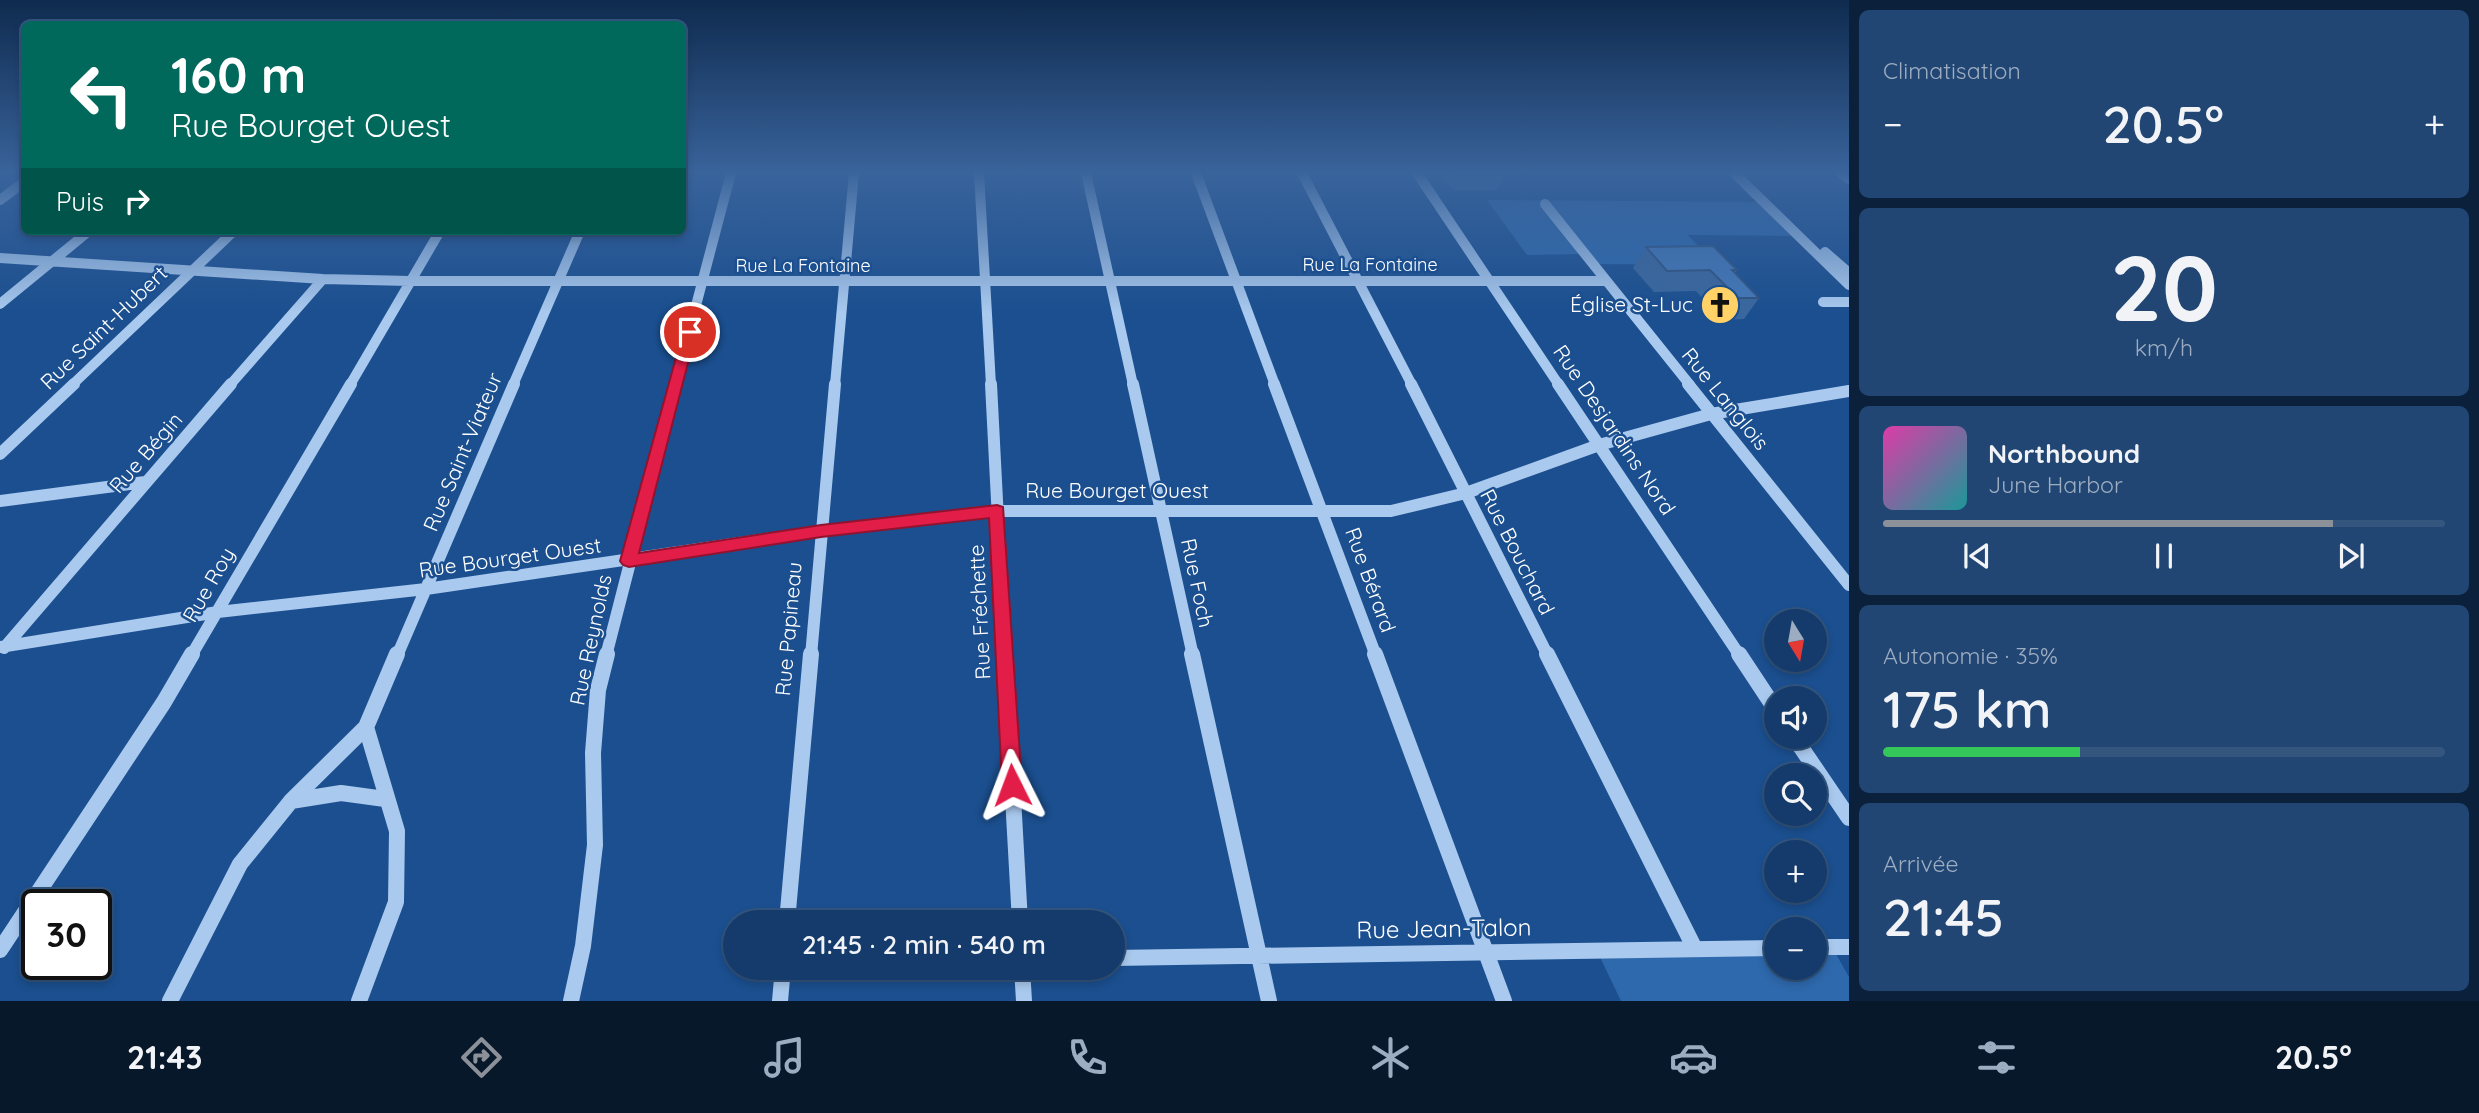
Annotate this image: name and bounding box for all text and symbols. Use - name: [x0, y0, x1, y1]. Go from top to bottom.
- text: 160 m: [171, 44, 306, 105]
- icon: left: [56, 49, 147, 140]
- text: Climatisation: [1883, 56, 2021, 85]
- text: 20.5°: [2102, 91, 2224, 156]
- text: −: [1883, 100, 1903, 148]
- text: +: [2424, 100, 2445, 148]
- text: Rue Bourget Ouest: [171, 105, 451, 145]
- icon: right: [118, 182, 156, 220]
- text: Puis: [56, 185, 104, 218]
- text: 20: [2110, 230, 2218, 344]
- street label: Rue La Fontaine: [1302, 253, 1438, 276]
- street label: Rue La Fontaine: [735, 254, 871, 277]
- street label: Rue Saint-Hubert: [34, 260, 172, 395]
- church icon: Église St-Luc: [1699, 284, 1741, 326]
- place label: Église St-Luc: [1570, 291, 1693, 317]
- pin: [660, 302, 720, 362]
- icon: arrive: [671, 313, 709, 351]
- text: km/h: [2135, 333, 2193, 362]
- street label: Rue Desjardins Nord: [1548, 339, 1681, 519]
- street label: Rue Langlois: [1677, 342, 1775, 455]
- street label: Rue Saint-Viateur: [417, 368, 507, 535]
- street label: Rue Bégin: [103, 407, 187, 498]
- text: Northbound: [1988, 437, 2140, 470]
- text: June Harbor: [1988, 470, 2123, 499]
- street label: Rue Bourget Ouest: [1025, 477, 1209, 503]
- street label: Rue Bouchard: [1475, 484, 1561, 619]
- street label: Rue Bérard: [1340, 524, 1402, 636]
- street label: Rue Bourget Ouest: [417, 531, 603, 583]
- street label: Rue Foch: [1176, 536, 1220, 630]
- icon: previous: [1958, 537, 1996, 575]
- icon: pause: [2145, 537, 2183, 575]
- icon: next: [2332, 537, 2370, 575]
- street label: Rue Roy: [176, 542, 240, 627]
- street label: Rue Fréchette: [962, 544, 996, 680]
- street label: Rue Papineau: [769, 561, 807, 697]
- street label: Rue Reynolds: [563, 572, 617, 708]
- north arrow: [1764, 609, 1827, 672]
- map controls: [1764, 609, 1827, 980]
- text: Autonomie · 35%: [1883, 641, 2058, 670]
- text: 175 km: [1883, 676, 2052, 741]
- button: sound: [1764, 686, 1827, 749]
- position arrow: [975, 748, 1049, 822]
- button: search: [1764, 763, 1827, 826]
- button: +: [1764, 840, 1827, 903]
- text: Arrivée: [1883, 849, 1959, 878]
- text: 21:45: [1883, 884, 2004, 949]
- speed limit sign: 30: [21, 889, 112, 980]
- street label: Rue Jean-Talon: [1356, 911, 1532, 945]
- button: −: [1764, 917, 1827, 980]
- text: 21:45 · 2 min · 540 m: [802, 928, 1046, 961]
- icon: directions: [457, 1033, 506, 1082]
- icon: music: [760, 1033, 809, 1082]
- icon: phone: [1063, 1033, 1112, 1082]
- icon: climate: [1366, 1033, 1415, 1082]
- icon: car: [1669, 1033, 1718, 1082]
- icon: filters: [1972, 1033, 2021, 1082]
- text: 21:43: [127, 1037, 202, 1077]
- text: 20.5°: [2275, 1037, 2352, 1077]

